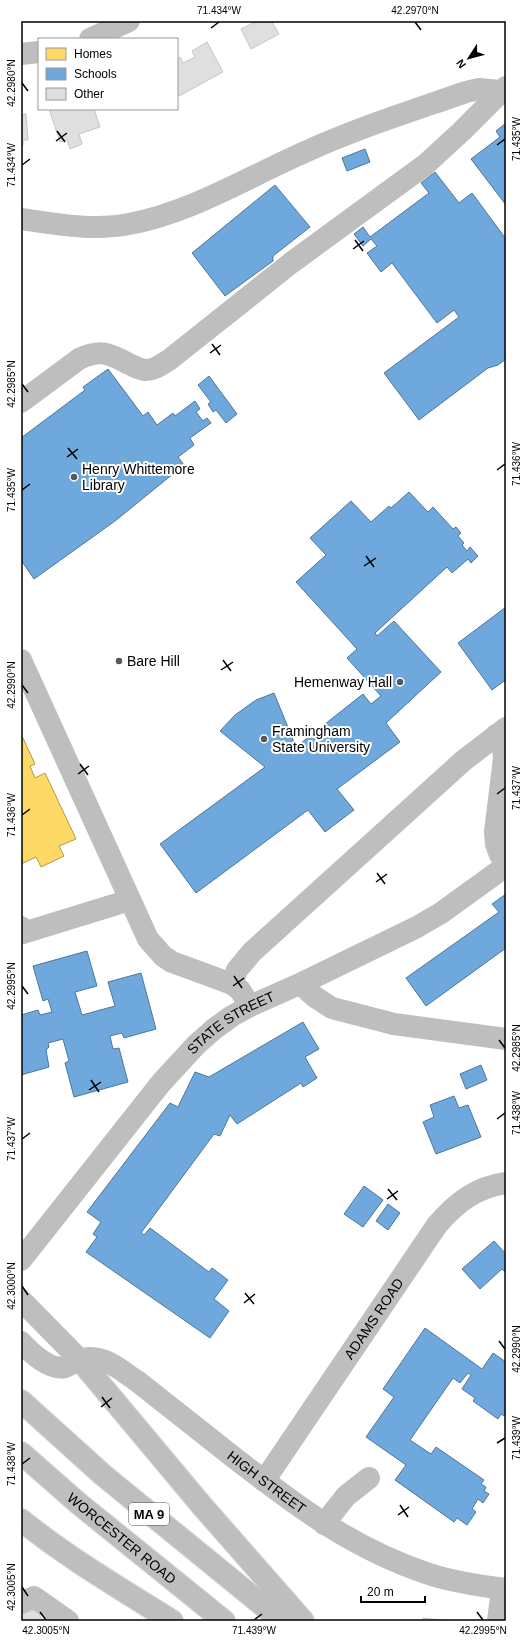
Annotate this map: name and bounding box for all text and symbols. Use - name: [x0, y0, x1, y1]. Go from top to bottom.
- text: 71.434°W: [197, 5, 242, 16]
- text: 42.2970°N: [391, 5, 439, 16]
- legend: [38, 38, 178, 110]
- north arrow: [449, 38, 489, 78]
- text: Homes: [74, 47, 112, 61]
- text: N: [454, 57, 468, 71]
- text: 42.2980°N: [6, 59, 17, 107]
- text: Schools: [74, 67, 117, 81]
- text: Other: [74, 87, 104, 101]
- text: 71.435°W: [511, 116, 522, 161]
- text: 71.434°W: [6, 142, 17, 187]
- text: 42.2985°N: [6, 360, 17, 408]
- text: 71.436°W: [511, 441, 522, 486]
- place label: Henry Whittemore Library: [82, 461, 195, 493]
- text: 71.435°W: [6, 467, 17, 512]
- marker: Henry Whittemore Library: [69, 472, 79, 482]
- place label: Bare Hill: [127, 653, 180, 669]
- marker: Bare Hill: [114, 656, 124, 666]
- text: 42.2990°N: [6, 661, 17, 709]
- place label: Hemenway Hall: [294, 674, 392, 690]
- marker: Hemenway Hall: [395, 677, 405, 687]
- place label: Framingham State University: [272, 723, 370, 755]
- marker: Framingham State University: [259, 734, 269, 744]
- text: 71.437°W: [511, 765, 522, 810]
- text: 71.436°W: [6, 792, 17, 837]
- text: 42.2995°N: [6, 962, 17, 1010]
- street label: STATE STREET: [184, 988, 277, 1057]
- text: 42.2985°N: [511, 1024, 522, 1072]
- text: 71.438°W: [511, 1090, 522, 1135]
- text: 71.437°W: [6, 1116, 17, 1161]
- text: 42.3000°N: [6, 1262, 17, 1310]
- street label: ADAMS ROAD: [341, 1275, 407, 1362]
- text: 42.2990°N: [511, 1325, 522, 1373]
- text: 71.439°W: [511, 1415, 522, 1460]
- text: 71.438°W: [6, 1441, 17, 1486]
- street label: HIGH STREET: [224, 1447, 309, 1517]
- street label: WORCESTER ROAD: [64, 1489, 179, 1587]
- road number: MA 9: [129, 1503, 169, 1525]
- text: 42.3005°N: [6, 1563, 17, 1611]
- scale bar: [361, 1578, 425, 1604]
- text: 20 m: [367, 1585, 394, 1599]
- text: 42.3005°N: [22, 1625, 70, 1636]
- text: 71.439°W: [232, 1625, 277, 1636]
- text: 42.2995°N: [459, 1625, 507, 1636]

